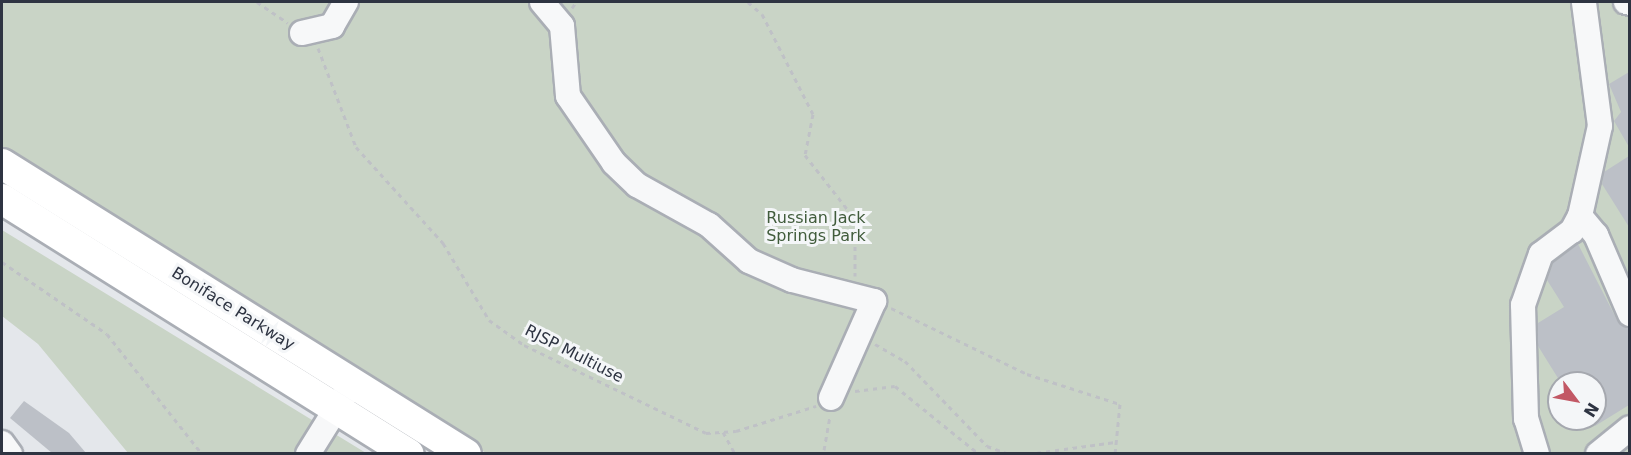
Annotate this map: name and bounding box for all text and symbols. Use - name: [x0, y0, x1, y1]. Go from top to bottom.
- park label: Russian Jack Springs Park: [766, 208, 866, 246]
- street label: Boniface Parkway: [168, 263, 298, 355]
- street label: RJSP Multiuse: [521, 321, 627, 387]
- north arrow: [1547, 371, 1607, 431]
- text: N: [1579, 399, 1603, 420]

